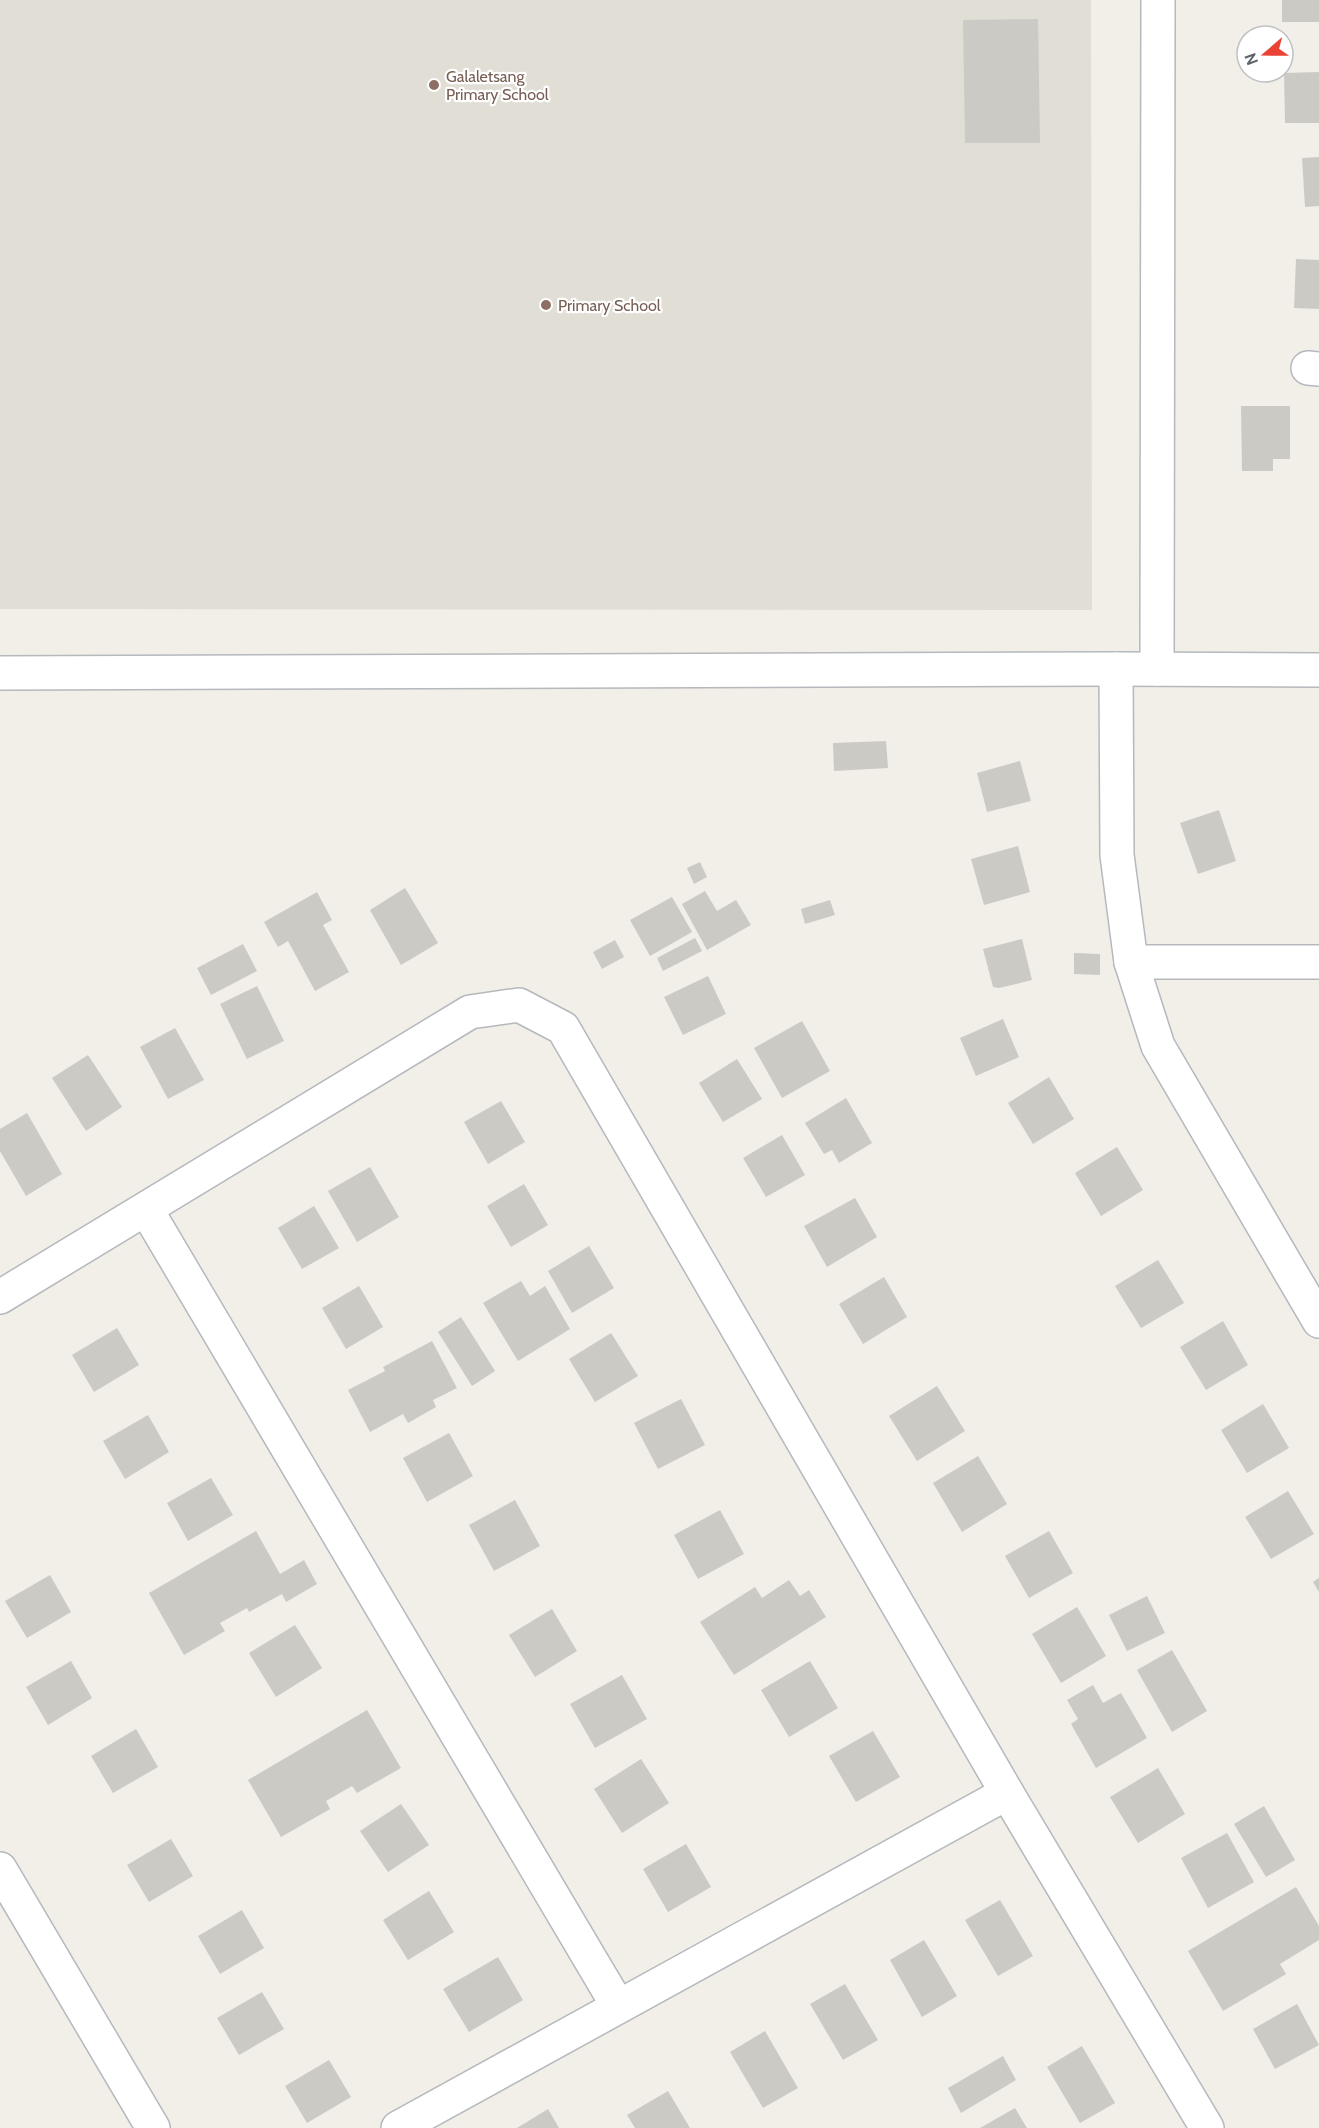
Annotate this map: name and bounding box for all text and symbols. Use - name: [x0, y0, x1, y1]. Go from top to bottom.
- north arrow: [1235, 24, 1295, 84]
- text: N: [1241, 50, 1262, 68]
- place label: Galaletsang Primary School: [446, 67, 549, 104]
- marker: Galaletsang Primary School: [427, 78, 441, 92]
- place label: Primary School: [558, 296, 661, 315]
- marker: Primary School: [539, 298, 553, 312]

